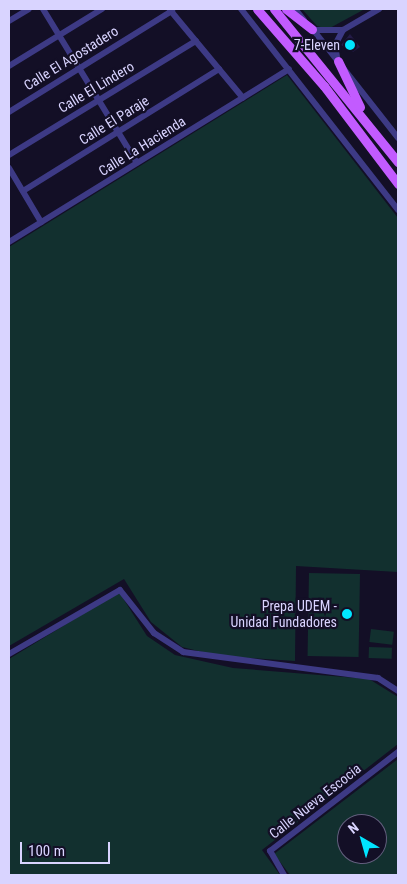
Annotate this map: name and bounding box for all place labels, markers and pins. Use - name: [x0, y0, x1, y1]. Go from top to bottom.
- place label: 7-Eleven: [294, 37, 340, 53]
- marker: 7-Eleven: [344, 39, 356, 51]
- place label: Prepa UDEM - Unidad Fundadores: [230, 598, 337, 630]
- marker: Prepa UDEM - Unidad Fundadores: [341, 608, 353, 620]

